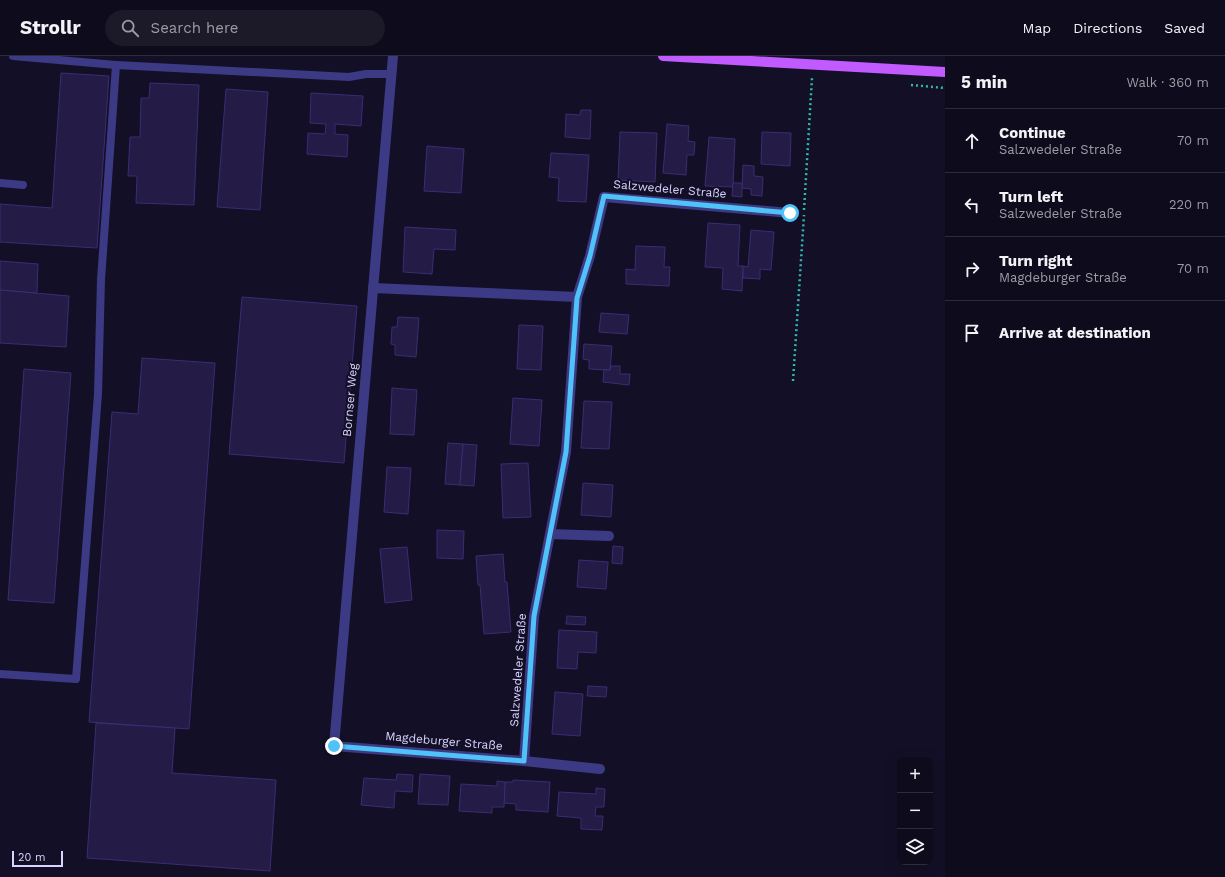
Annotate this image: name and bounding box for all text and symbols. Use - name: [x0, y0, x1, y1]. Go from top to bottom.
- search box: [105, 10, 385, 46]
- text: Strollr: [20, 16, 81, 39]
- icon: search: [119, 17, 141, 39]
- text: Search here: [151, 19, 239, 37]
- text: Map: [1023, 20, 1051, 36]
- text: Directions: [1073, 20, 1142, 36]
- text: Saved: [1164, 20, 1205, 36]
- text: 5 min: [961, 72, 1007, 92]
- text: Walk · 360 m: [1126, 75, 1209, 90]
- text: Continue: [999, 124, 1066, 142]
- icon: ahead: [961, 130, 983, 152]
- text: 70 m: [1177, 133, 1209, 148]
- text: Salzwedeler Straße: [999, 142, 1122, 157]
- street label: Salzwedeler Straße: [613, 177, 727, 201]
- text: Turn left: [999, 188, 1063, 206]
- icon: left: [961, 194, 983, 216]
- text: 220 m: [1169, 197, 1209, 212]
- route start: [781, 204, 799, 222]
- text: Salzwedeler Straße: [999, 206, 1122, 221]
- text: Turn right: [999, 252, 1072, 270]
- icon: right: [961, 258, 983, 280]
- text: 70 m: [1177, 261, 1209, 276]
- text: Magdeburger Straße: [999, 270, 1127, 285]
- icon: arrive: [961, 322, 983, 344]
- text: Arrive at destination: [999, 324, 1151, 342]
- street label: Bornser Weg: [340, 362, 360, 437]
- street label: Salzwedeler Straße: [507, 613, 529, 727]
- street label: Magdeburger Straße: [385, 729, 503, 753]
- route end: [325, 737, 343, 755]
- map controls: [897, 757, 933, 865]
- button: +: [897, 757, 933, 793]
- button: −: [897, 793, 933, 829]
- button: layers: [897, 829, 933, 865]
- scale bar: [12, 849, 63, 868]
- text: 20 m: [18, 851, 46, 864]

